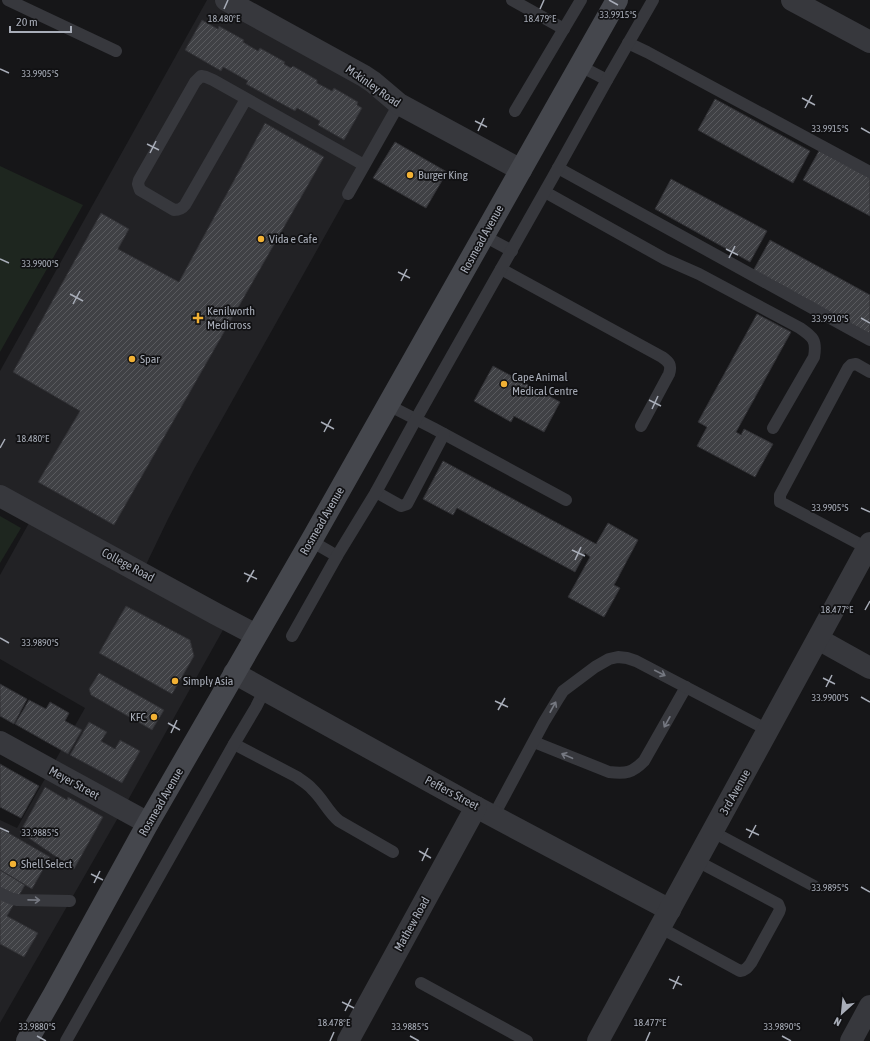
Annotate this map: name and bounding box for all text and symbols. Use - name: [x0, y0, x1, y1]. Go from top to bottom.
- scale bar: [10, 8, 71, 34]
- text: 33.9915°S: [600, 9, 636, 20]
- text: 18.480°E: [208, 13, 241, 24]
- text: 18.479°E: [524, 13, 557, 24]
- text: 20 m: [16, 15, 38, 29]
- street label: Mckinley Road: [343, 62, 403, 110]
- text: 33.9905°S: [22, 68, 58, 79]
- text: 33.9915°S: [812, 123, 848, 134]
- place label: Burger King: [418, 168, 469, 182]
- marker: Burger King: [405, 170, 415, 180]
- street label: Rosmead Avenue: [457, 202, 507, 276]
- place label: Vida e Cafe: [269, 232, 317, 246]
- marker: Vida e Cafe: [256, 234, 266, 244]
- text: 33.9900°S: [22, 258, 58, 269]
- place label: Kenilworth Medicross: [207, 304, 255, 332]
- marker: Kenilworth Medicross: [192, 312, 204, 324]
- text: 33.9910°S: [812, 313, 848, 324]
- place label: Spar: [140, 352, 160, 366]
- marker: Spar: [127, 354, 137, 364]
- place label: Cape Animal Medical Centre: [512, 370, 578, 398]
- marker: Cape Animal Medical Centre: [499, 379, 509, 389]
- text: 18.480°E: [17, 433, 50, 444]
- street label: Rosmead Avenue: [297, 485, 347, 557]
- text: 33.9905°S: [812, 502, 848, 513]
- street label: College Road: [99, 545, 157, 585]
- text: 18.477°E: [821, 604, 854, 615]
- text: 33.9890°S: [22, 637, 58, 648]
- one-way arrow: [654, 670, 666, 678]
- place label: Simply Asia: [183, 674, 233, 688]
- marker: Simply Asia: [170, 676, 180, 686]
- text: 33.9900°S: [812, 692, 848, 703]
- one-way arrow: [549, 702, 557, 714]
- place label: KFC: [130, 710, 147, 724]
- marker: KFC: [149, 712, 159, 722]
- one-way arrow: [663, 715, 670, 727]
- one-way arrow: [562, 752, 574, 759]
- street label: Meyer Street: [46, 764, 102, 803]
- street label: Rosmead Avenue: [136, 766, 186, 838]
- street label: 3rd Avenue: [717, 767, 753, 817]
- street label: Peffers Street: [423, 773, 482, 813]
- text: 33.9885°S: [22, 827, 58, 838]
- place label: Shell Select: [21, 857, 73, 871]
- marker: Shell Select: [8, 859, 18, 869]
- text: 33.9895°S: [812, 882, 848, 893]
- street label: Mathew Road: [391, 894, 433, 954]
- one-way arrow: [27, 897, 40, 904]
- north arrow: [822, 993, 862, 1033]
- text: N: [832, 1015, 843, 1029]
- text: 18.478°E: [318, 1017, 351, 1028]
- text: 18.477°E: [634, 1017, 667, 1028]
- text: 33.9880°S: [19, 1021, 55, 1032]
- text: 33.9885°S: [392, 1021, 428, 1032]
- text: 33.9890°S: [764, 1021, 800, 1032]

